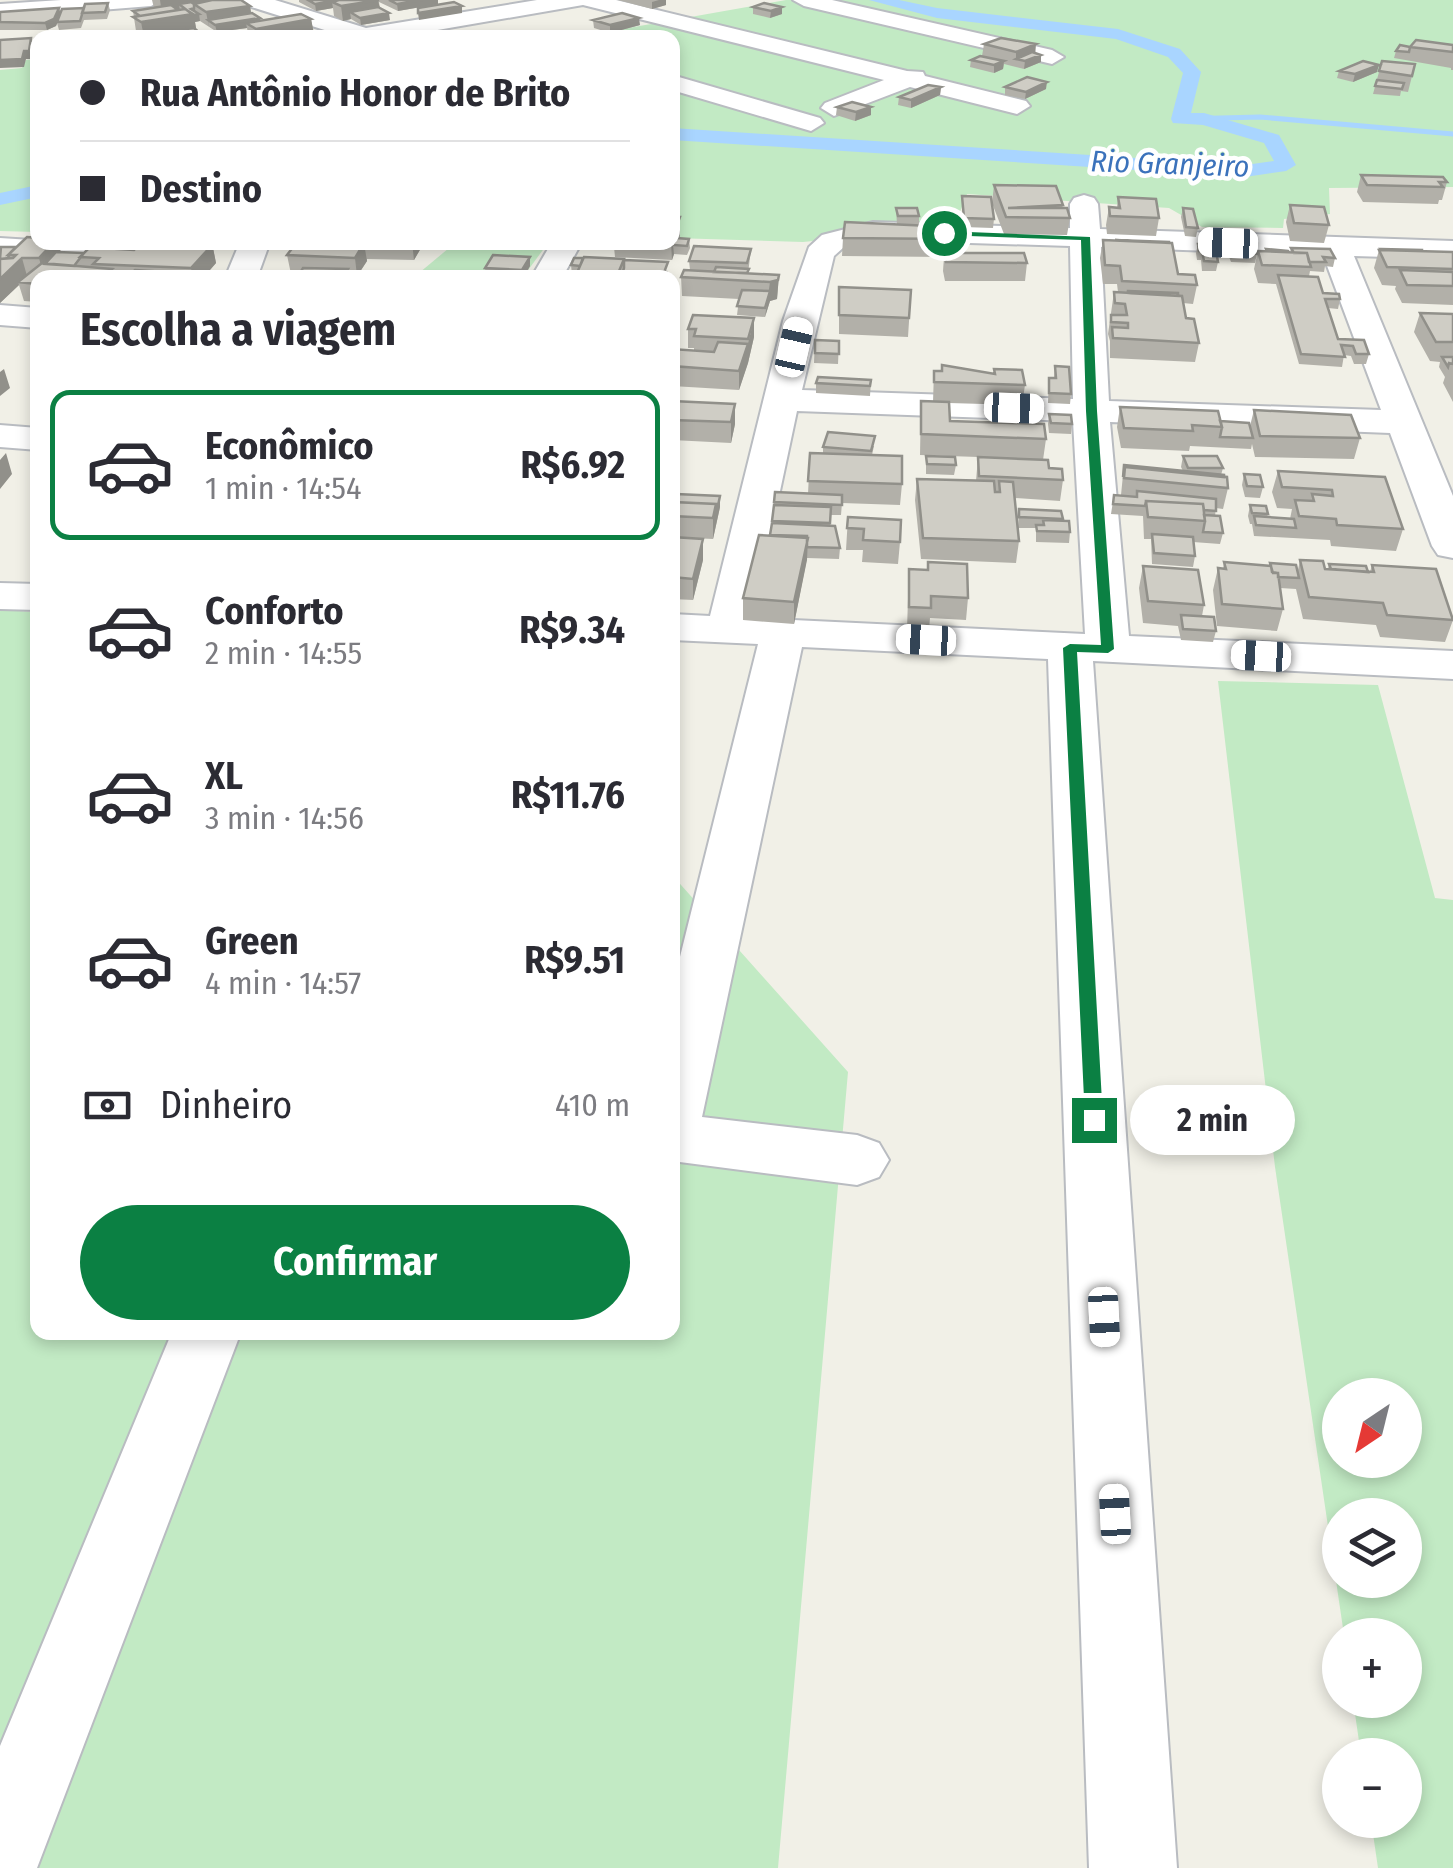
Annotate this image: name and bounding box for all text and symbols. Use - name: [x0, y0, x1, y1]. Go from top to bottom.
- text: Rua Antônio Honor de Brito: [140, 70, 570, 116]
- water label: Rio Granjeiro: [1090, 143, 1250, 185]
- text: Destino: [140, 166, 262, 212]
- route start: [922, 211, 967, 256]
- car: [1197, 227, 1259, 259]
- text: Escolha a viagem: [80, 303, 396, 357]
- car: [773, 314, 815, 380]
- car: [983, 392, 1045, 424]
- icon: car: [85, 420, 175, 510]
- text: Econômico: [205, 423, 374, 469]
- text: R$6.92: [521, 442, 625, 488]
- text: 1 min · 14:54: [205, 469, 361, 507]
- icon: car: [85, 585, 175, 675]
- text: Conforto: [205, 588, 344, 634]
- text: R$9.34: [519, 607, 625, 653]
- car: [895, 623, 957, 657]
- text: 2 min · 14:55: [205, 634, 362, 672]
- car: [1230, 639, 1292, 673]
- icon: car: [85, 750, 175, 840]
- text: XL: [205, 753, 243, 799]
- text: R$11.76: [511, 772, 625, 818]
- text: 3 min · 14:56: [205, 799, 364, 837]
- icon: car: [85, 915, 175, 1005]
- text: Green: [205, 918, 299, 964]
- text: R$9.51: [524, 937, 625, 983]
- text: 4 min · 14:57: [205, 964, 361, 1002]
- icon: cash: [80, 1078, 135, 1133]
- text: Dinheiro: [160, 1082, 292, 1128]
- callout: 2 min: [1129, 1085, 1294, 1155]
- text: 410 m: [555, 1086, 630, 1124]
- route end: [1072, 1098, 1117, 1143]
- text: 2 min: [1177, 1101, 1248, 1139]
- button: Confirmar: [80, 1205, 630, 1320]
- car: [1087, 1286, 1121, 1348]
- north arrow: [1322, 1378, 1422, 1478]
- map controls: [1322, 1378, 1422, 1838]
- car: [1098, 1483, 1132, 1545]
- button: layers: [1322, 1498, 1422, 1598]
- button: +: [1322, 1618, 1422, 1718]
- button: −: [1322, 1738, 1422, 1838]

